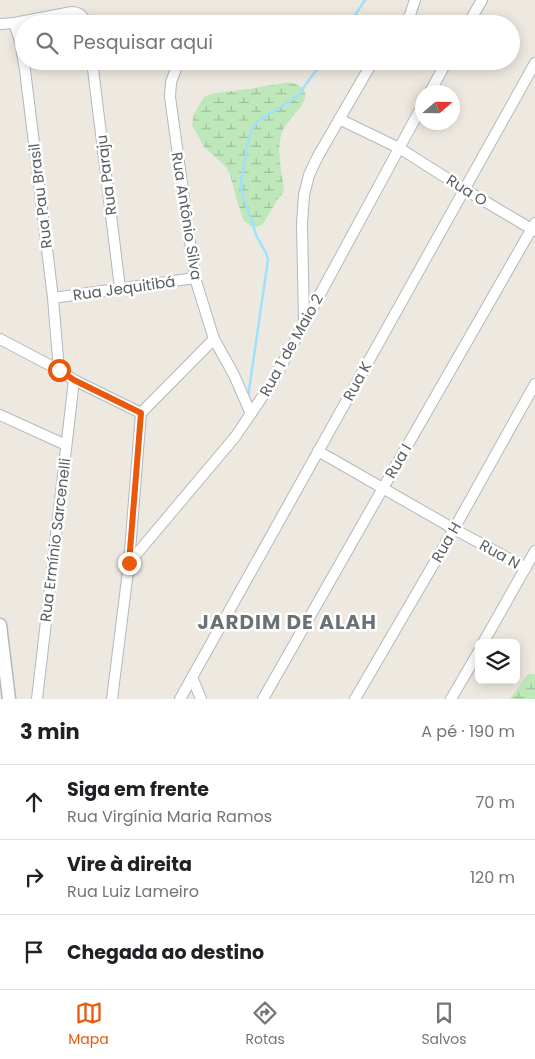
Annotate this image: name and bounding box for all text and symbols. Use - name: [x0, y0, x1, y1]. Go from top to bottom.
- search box: [15, 15, 520, 70]
- icon: search: [33, 29, 61, 57]
- text: Pesquisar aqui: [73, 29, 213, 56]
- north arrow: [415, 85, 460, 130]
- street label: Rua Paraju: [91, 134, 121, 216]
- street label: Rua Pau Brasil: [23, 142, 57, 250]
- street label: Rua Antônio Silva: [167, 151, 207, 281]
- street label: Rua O: [443, 169, 492, 211]
- street label: Rua Jequitibá: [72, 270, 176, 306]
- street label: Rua 1 de Maio 2: [254, 290, 328, 400]
- street label: Rua K: [338, 358, 376, 404]
- route start: [48, 359, 71, 382]
- street label: Rua I: [380, 440, 416, 482]
- street label: Rua Ermínio Sarcenelli: [35, 457, 75, 623]
- street label: Rua H: [426, 518, 466, 566]
- street label: Rua N: [476, 534, 524, 574]
- route end: [118, 552, 141, 575]
- district label: JARDIM DE ALAH: [197, 608, 377, 636]
- map controls: [475, 639, 520, 684]
- button: layers: [475, 639, 520, 684]
- text: 3 min: [20, 717, 80, 746]
- text: A pé · 190 m: [421, 720, 515, 743]
- text: Siga em frente: [67, 776, 209, 803]
- icon: ahead: [20, 788, 48, 816]
- text: 70 m: [475, 791, 515, 814]
- text: Rua Virgínia Maria Ramos: [67, 805, 272, 828]
- text: Vire à direita: [67, 851, 192, 878]
- icon: right: [20, 863, 48, 891]
- text: 120 m: [470, 866, 515, 889]
- text: Rua Luiz Lameiro: [67, 880, 199, 903]
- icon: arrive: [20, 938, 48, 966]
- text: Chegada ao destino: [67, 939, 264, 966]
- tab: Mapa: [68, 999, 109, 1050]
- tab: Rotas: [245, 999, 285, 1050]
- tab: Salvos: [421, 999, 467, 1050]

